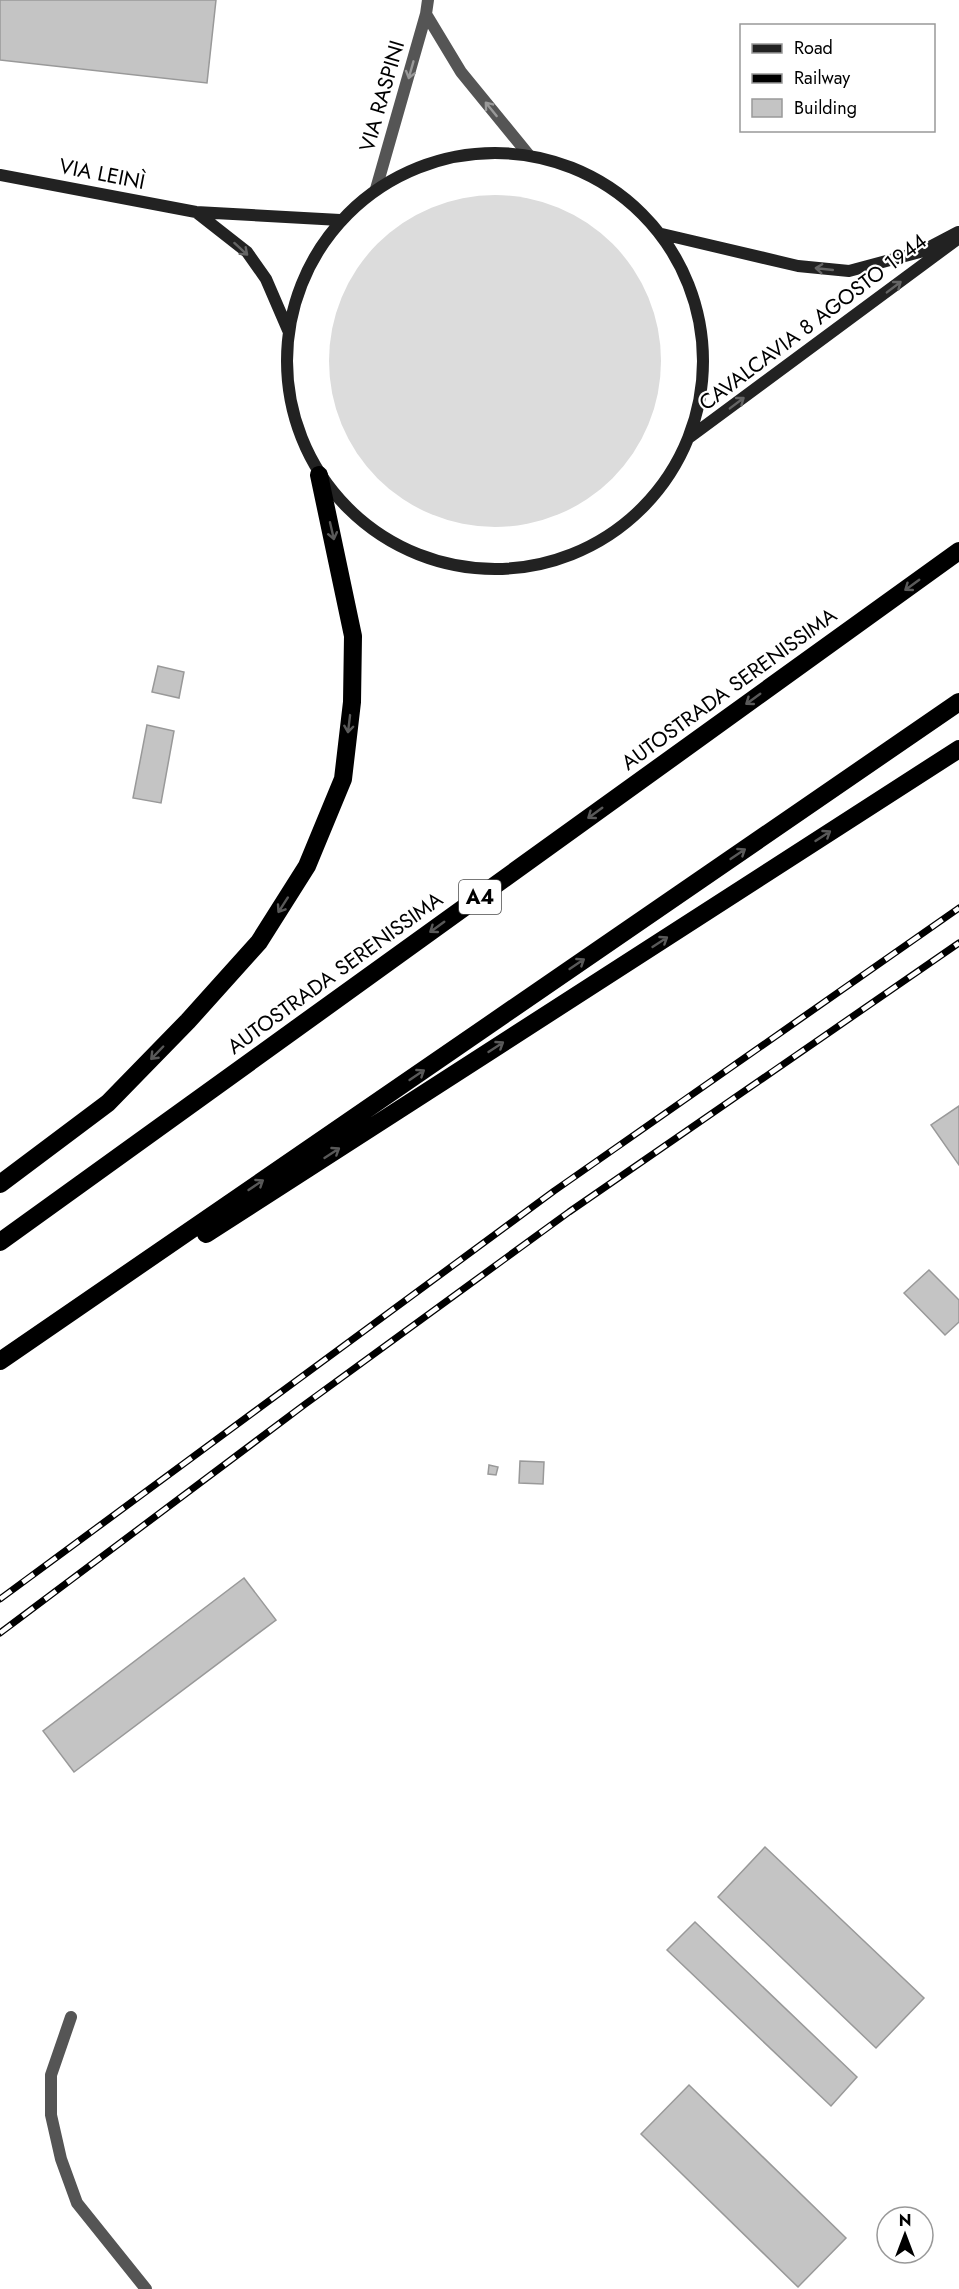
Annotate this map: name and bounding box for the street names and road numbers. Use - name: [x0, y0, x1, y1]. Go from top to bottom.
- street label: VIA RASPINI: [352, 37, 412, 155]
- street label: VIA LEINÌ: [57, 151, 147, 197]
- street label: CAVALCAVIA 8 AGOSTO 1944: [693, 226, 933, 418]
- street label: AUTOSTRADA SERENISSIMA: [615, 600, 843, 778]
- road number: A4: [459, 880, 501, 914]
- street label: AUTOSTRADA SERENISSIMA: [221, 884, 449, 1062]

